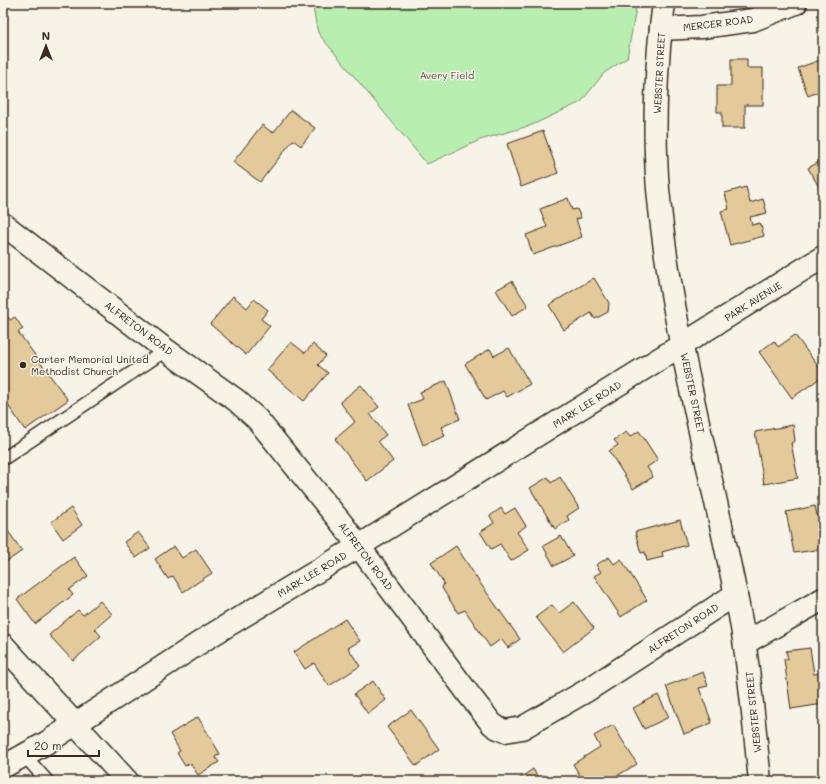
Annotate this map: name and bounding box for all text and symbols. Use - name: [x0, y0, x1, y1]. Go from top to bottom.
- street label: MERCER ROAD: [682, 12, 754, 34]
- north arrow: [26, 26, 66, 66]
- text: N: [42, 28, 50, 43]
- street label: WEBSTER STREET: [650, 31, 668, 114]
- park label: Avery Field: [420, 68, 474, 82]
- street label: PARK AVENUE: [722, 278, 785, 324]
- street label: ALFRETON ROAD: [102, 298, 176, 358]
- street label: WEBSTER STREET: [678, 351, 708, 435]
- place label: Carter Memorial United Methodist Church: [31, 352, 148, 378]
- marker: Carter Memorial United Methodist Church: [18, 360, 28, 370]
- street label: MARK LEE ROAD: [550, 377, 624, 431]
- street label: ALFRETON ROAD: [336, 519, 396, 593]
- street label: MARK LEE ROAD: [275, 548, 349, 600]
- street label: ALFRETON ROAD: [645, 600, 721, 656]
- street label: WEBSTER STREET: [742, 670, 764, 753]
- scale bar: [28, 732, 99, 758]
- text: 20 m: [34, 737, 62, 753]

